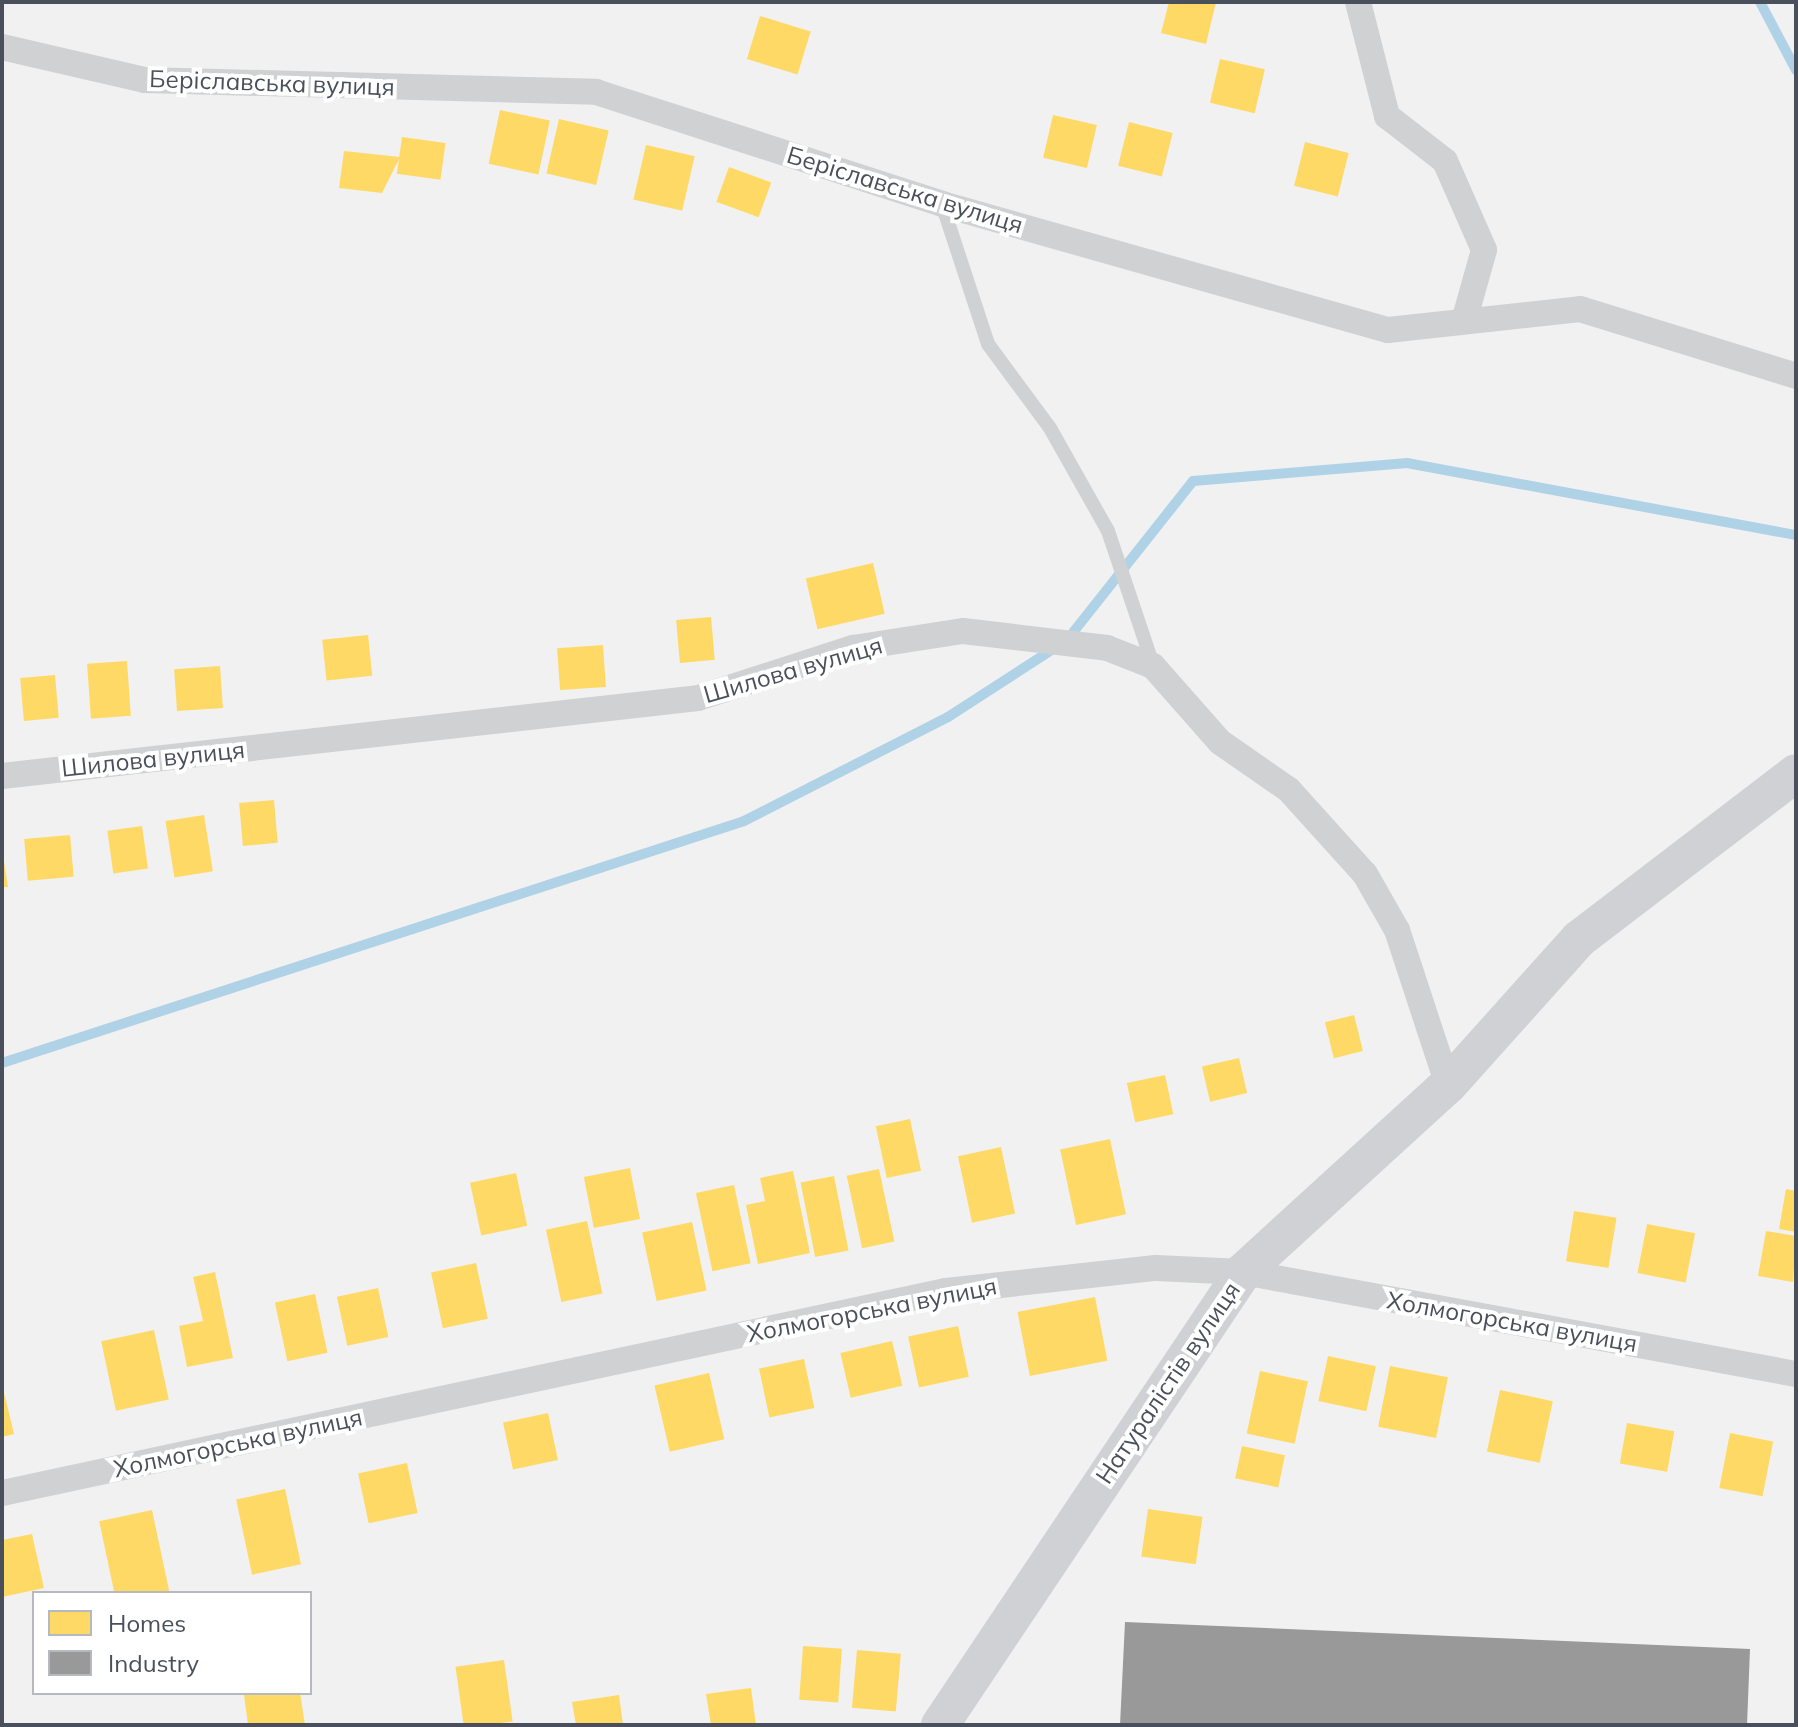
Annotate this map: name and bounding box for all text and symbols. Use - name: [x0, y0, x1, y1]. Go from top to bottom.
- street label: Беріславська вулиця: [149, 64, 395, 102]
- street label: Беріславська вулиця: [783, 140, 1027, 240]
- street label: Шилова вулиця: [700, 631, 886, 709]
- street label: Шилова вулиця: [60, 735, 246, 783]
- street label: Холмогорська вулиця: [745, 1272, 999, 1348]
- street label: Натуралістів вулиця: [1090, 1277, 1246, 1489]
- street label: Холмогорська вулиця: [1385, 1286, 1639, 1358]
- street label: Холмогорська вулиця: [111, 1403, 365, 1483]
- legend: [32, 1591, 312, 1695]
- text: Homes: [108, 1608, 186, 1638]
- text: Industry: [108, 1648, 199, 1678]

